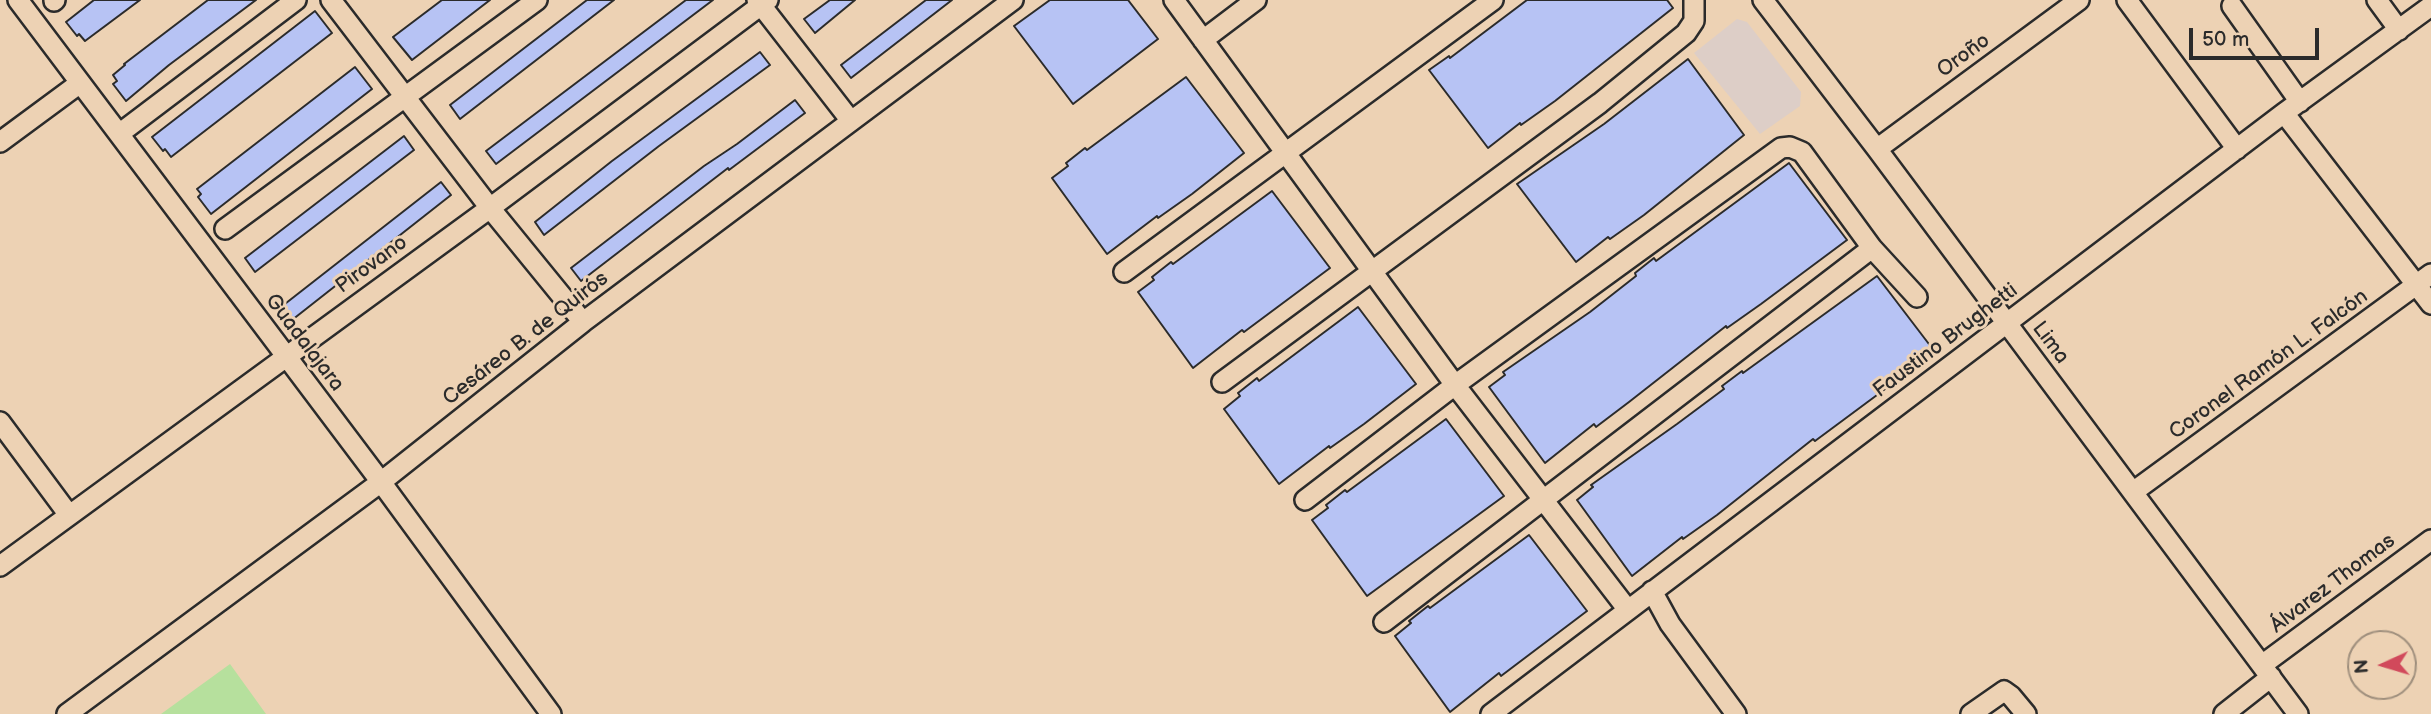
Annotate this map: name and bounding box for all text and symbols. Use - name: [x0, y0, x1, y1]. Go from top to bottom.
- scale bar: [2193, 14, 2322, 58]
- text: 50 m: [2202, 27, 2249, 52]
- street label: Oroño: [1933, 29, 1995, 83]
- street label: Pirovano: [331, 231, 413, 299]
- street label: Cesáreo B. de Quirós: [438, 267, 614, 411]
- street label: Faustino Brughetti: [1869, 278, 2023, 404]
- street label: Coronel Ramón L. Falcón: [2165, 284, 2373, 446]
- street label: Guadalajara: [259, 289, 349, 397]
- street label: Lima: [2026, 317, 2074, 369]
- street label: Álvarez Thomas: [2266, 529, 2400, 639]
- north arrow: [2347, 630, 2417, 700]
- text: N: [2351, 658, 2375, 674]

